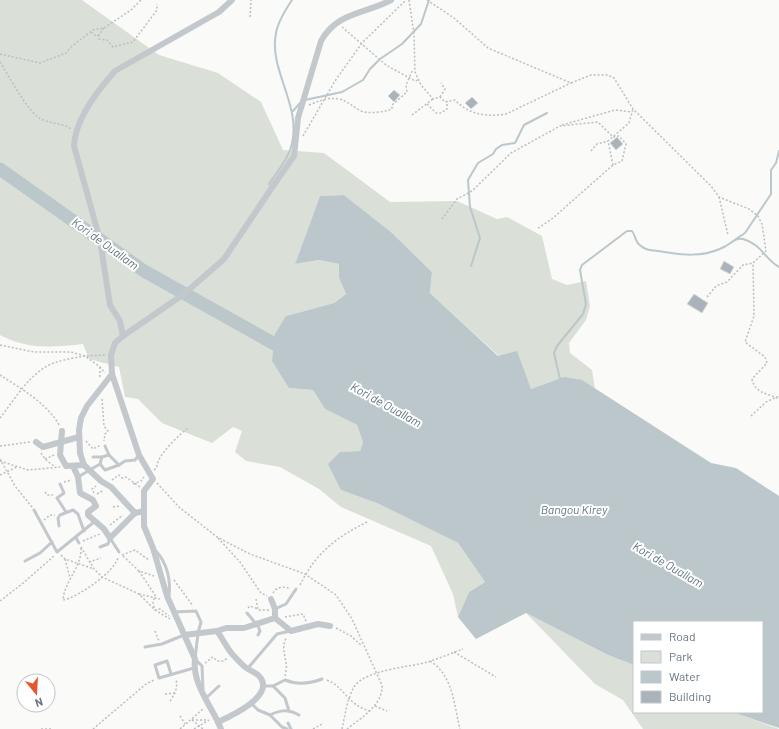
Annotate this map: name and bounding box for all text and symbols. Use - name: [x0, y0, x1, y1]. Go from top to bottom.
- water label: Kori de Ouallam: [70, 214, 142, 272]
- water label: Kori de Ouallam: [349, 379, 425, 430]
- water label: Bangou Kirey: [541, 502, 608, 516]
- water label: Kori de Ouallam: [631, 538, 706, 590]
- legend: [633, 621, 763, 713]
- text: Road: [669, 629, 696, 643]
- text: Park: [669, 649, 693, 663]
- text: Water: [669, 669, 701, 683]
- north arrow: [16, 673, 56, 713]
- text: Building: [669, 689, 711, 703]
- text: N: [34, 696, 45, 710]

